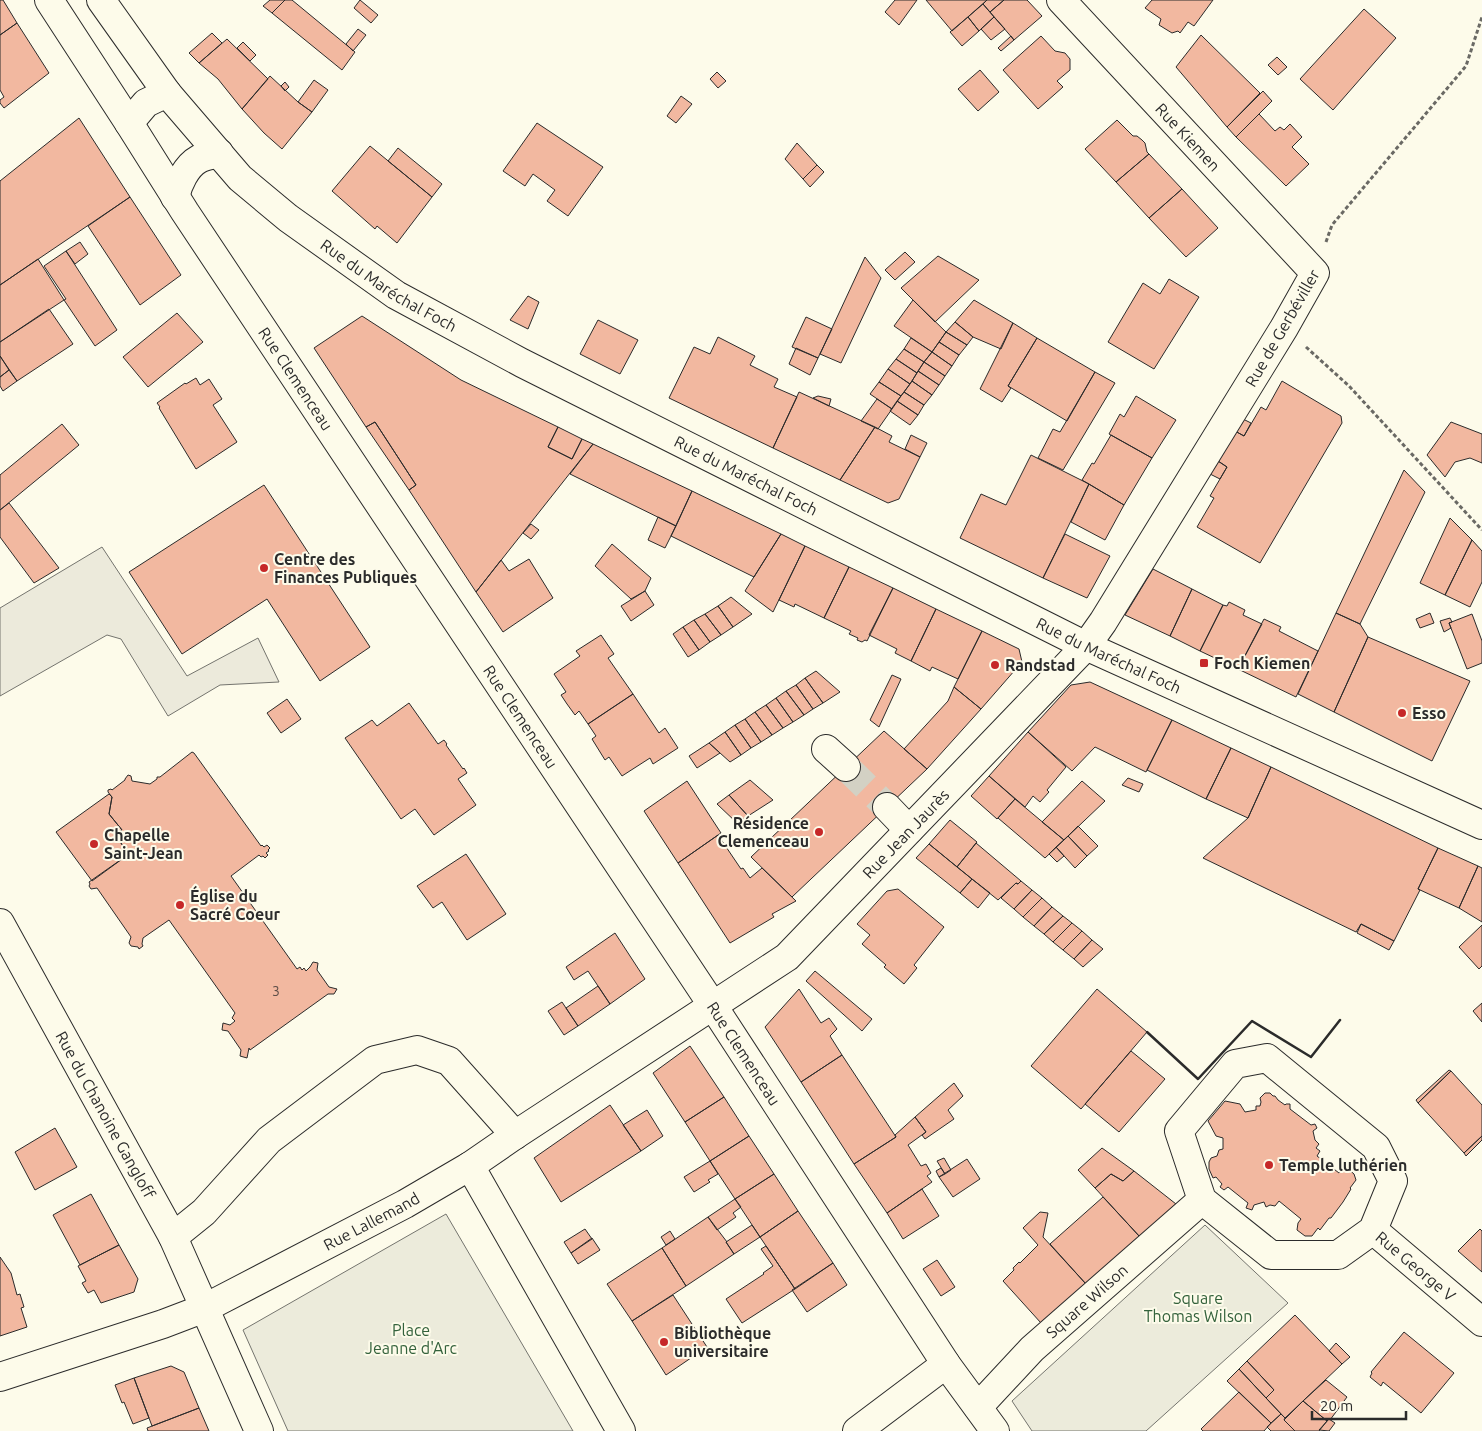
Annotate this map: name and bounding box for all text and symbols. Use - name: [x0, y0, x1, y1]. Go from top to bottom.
- street label: Rue Kiemen: [1152, 99, 1224, 175]
- street label: Rue du Maréchal Foch: [317, 235, 460, 335]
- street label: Rue de Gerbéviller: [1241, 266, 1323, 390]
- street label: Rue Clemenceau: [255, 324, 337, 434]
- street label: Rue du Maréchal Foch: [671, 432, 821, 519]
- place label: Centre des Finances Publiques: [274, 550, 417, 586]
- marker: Centre des Finances Publiques: [258, 562, 270, 574]
- street label: Rue du Maréchal Foch: [1033, 614, 1184, 697]
- place label: Foch Kiemen: [1214, 654, 1310, 672]
- place label: Randstad: [1005, 656, 1075, 674]
- marker: Foch Kiemen: [1198, 657, 1210, 669]
- marker: Randstad: [989, 659, 1001, 671]
- street label: Rue Clemenceau: [480, 662, 561, 772]
- place label: Esso: [1412, 704, 1446, 722]
- marker: Esso: [1396, 707, 1408, 719]
- street label: Rue Jean Jaurès: [859, 785, 953, 882]
- place label: Résidence Clemenceau: [718, 814, 809, 850]
- place label: Chapelle Saint-Jean: [104, 826, 183, 862]
- marker: Résidence Clemenceau: [813, 826, 825, 838]
- marker: Chapelle Saint-Jean: [88, 838, 100, 850]
- place label: Église du Sacré Coeur: [190, 885, 281, 923]
- marker: Église du Sacré Coeur: [174, 899, 186, 911]
- house number: 3: [272, 983, 280, 999]
- street label: Rue Clemenceau: [704, 998, 784, 1109]
- street label: Rue du Chanoine Gangloff: [52, 1028, 159, 1202]
- place label: Temple luthérien: [1279, 1156, 1407, 1174]
- marker: Temple luthérien: [1263, 1159, 1275, 1171]
- street label: Rue Lallemand: [320, 1189, 423, 1254]
- street label: Rue George V: [1372, 1228, 1459, 1305]
- street label: Square Wilson: [1042, 1261, 1131, 1342]
- park label: Square Thomas Wilson: [1144, 1289, 1252, 1325]
- park label: Place Jeanne d'Arc: [365, 1321, 457, 1357]
- place label: Bibliothèque universitaire: [674, 1324, 771, 1360]
- marker: Bibliothèque universitaire: [658, 1336, 670, 1348]
- scale bar: [1312, 1388, 1406, 1420]
- text: 20 m: [1320, 1397, 1353, 1414]

